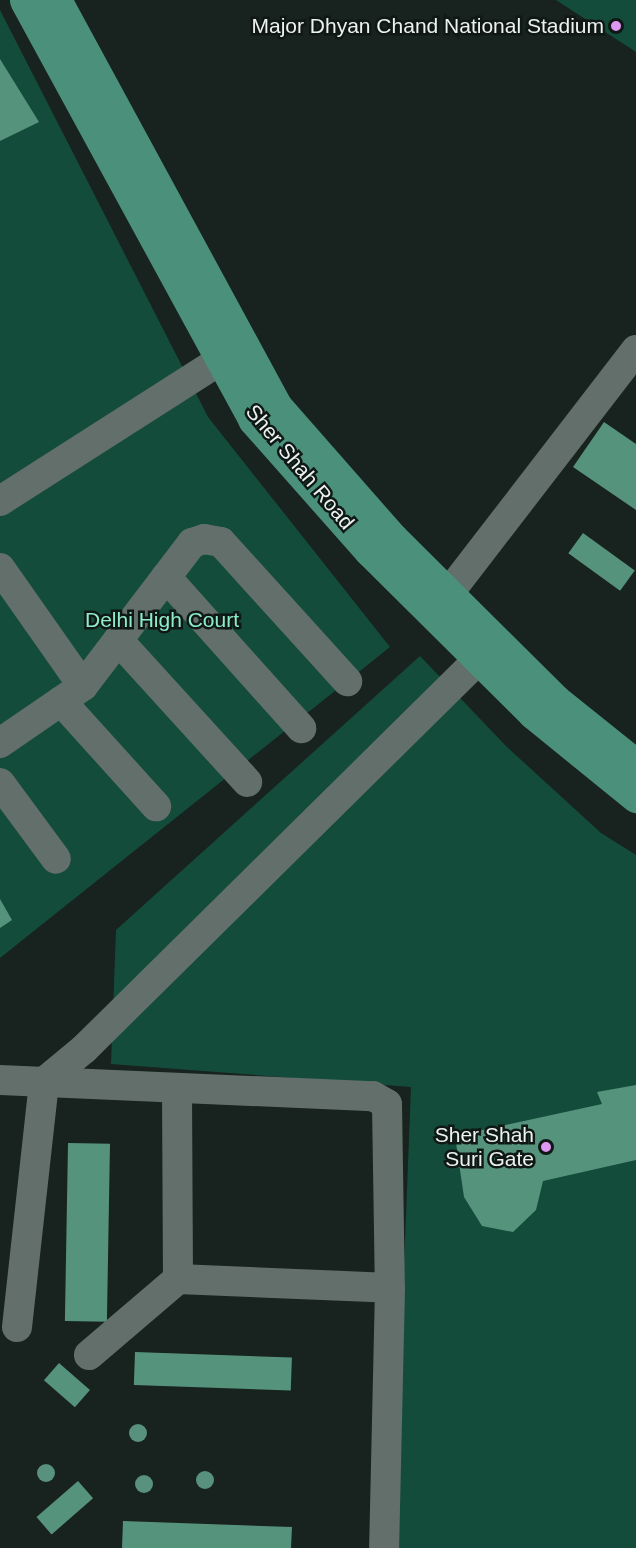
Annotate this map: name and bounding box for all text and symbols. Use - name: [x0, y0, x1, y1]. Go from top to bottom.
- place label: Major Dhyan Chand National Stadium: [251, 13, 604, 39]
- marker: Major Dhyan Chand National Stadium: [609, 19, 623, 33]
- street label: Sher Shah Road: [240, 399, 360, 535]
- park label: Delhi High Court: [85, 607, 239, 633]
- place label: Sher Shah Suri Gate: [435, 1122, 534, 1172]
- marker: Sher Shah Suri Gate: [539, 1140, 553, 1154]

